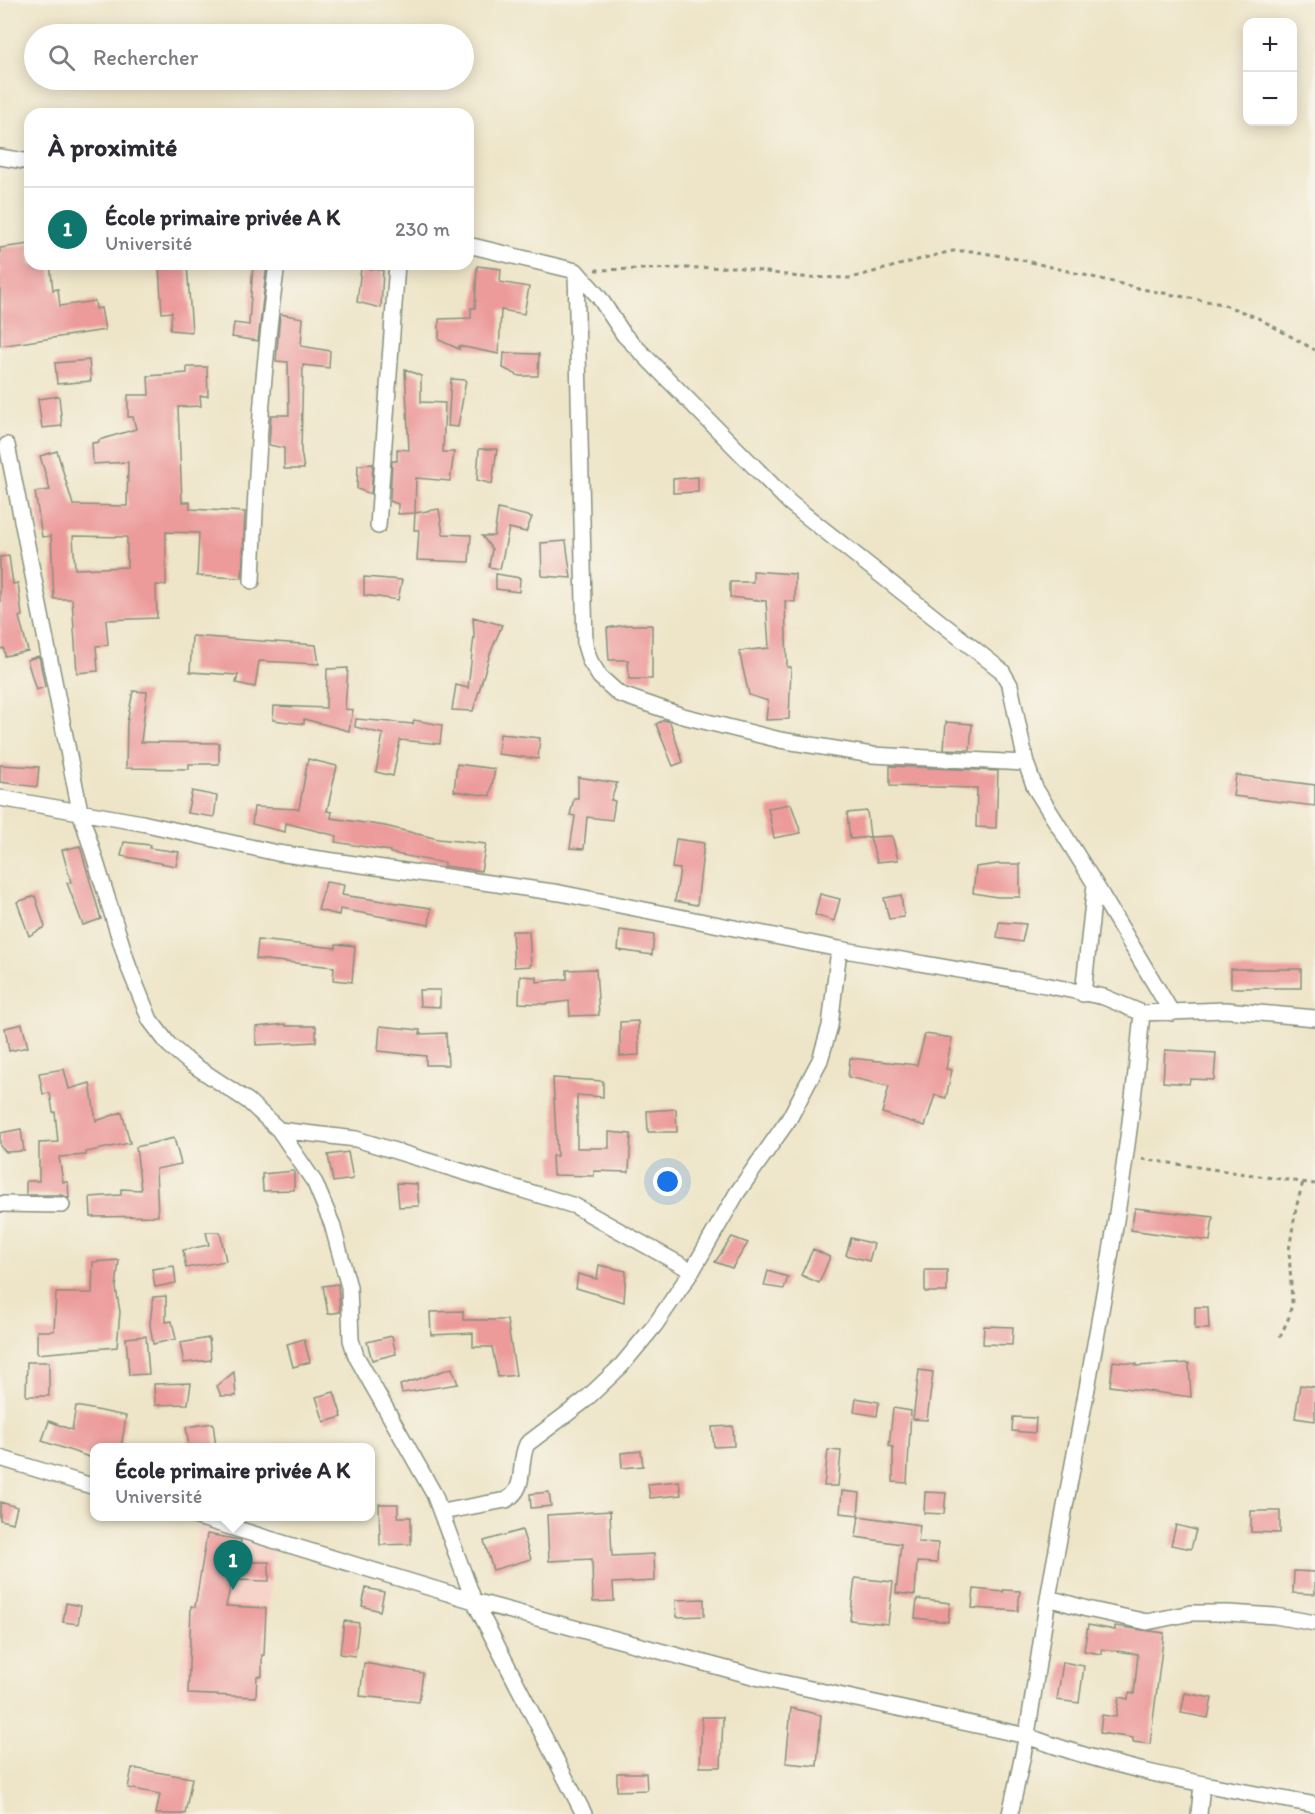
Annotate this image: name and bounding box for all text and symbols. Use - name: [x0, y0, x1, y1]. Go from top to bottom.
- map controls: [1243, 18, 1297, 126]
- button: +: [1243, 18, 1297, 72]
- search box: [24, 24, 474, 90]
- icon: search: [45, 41, 78, 74]
- text: Rechercher: [93, 44, 198, 71]
- button: −: [1243, 72, 1297, 126]
- text: À proximité: [48, 131, 177, 163]
- text: École primaire privée A K: [105, 204, 340, 231]
- text: 1: [63, 217, 72, 241]
- text: 230 m: [395, 217, 450, 241]
- text: Université: [105, 231, 192, 255]
- your location: [653, 1167, 682, 1196]
- popup: [90, 1443, 375, 1521]
- text: École primaire privée A K: [115, 1457, 350, 1484]
- text: Université: [115, 1484, 202, 1508]
- pin: 1: [214, 1540, 252, 1590]

